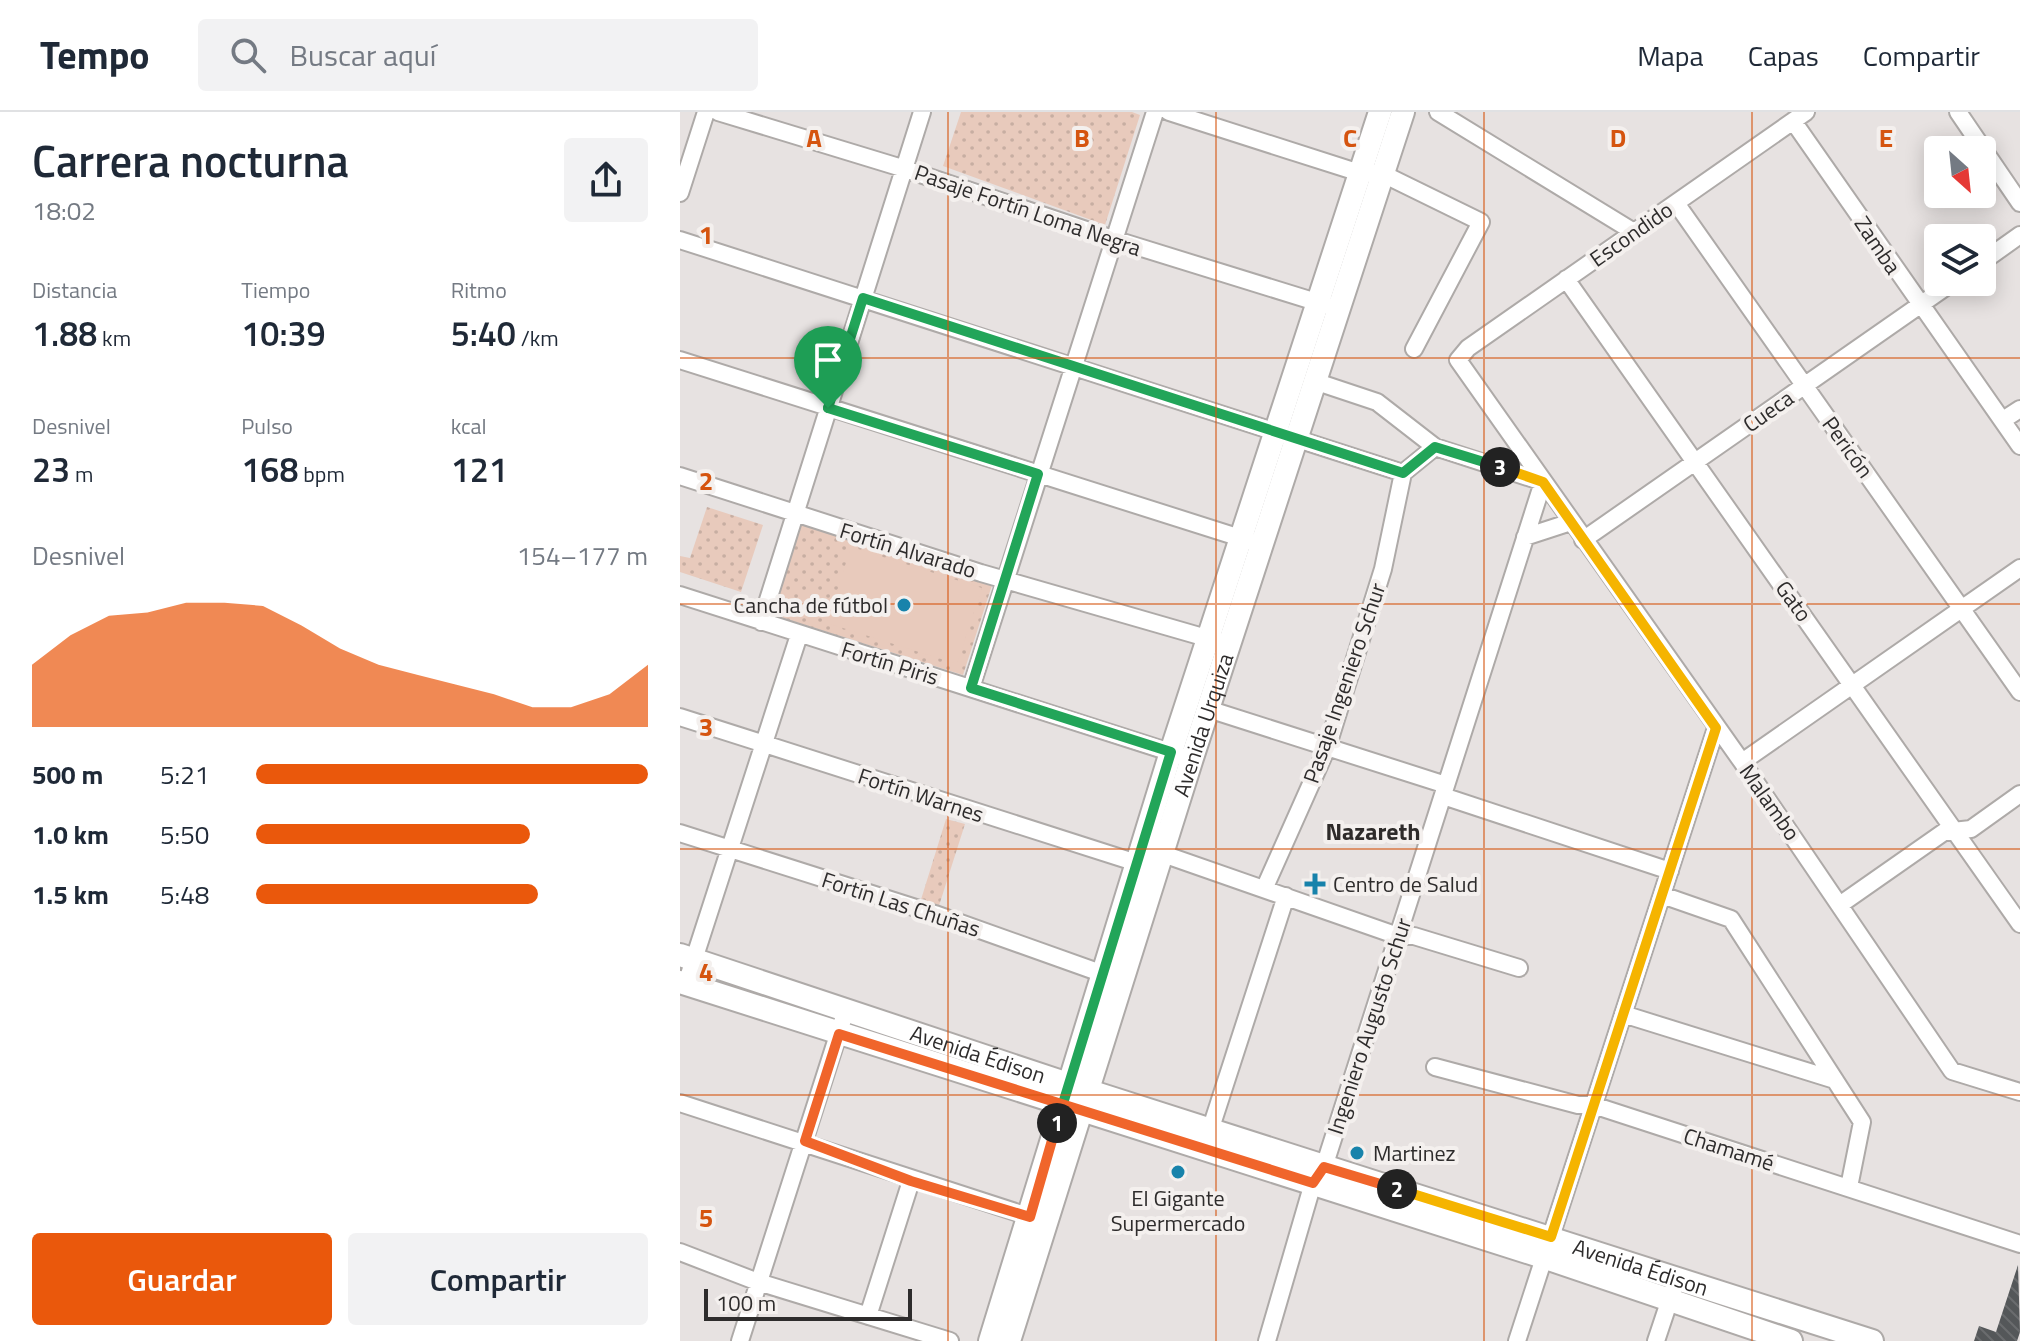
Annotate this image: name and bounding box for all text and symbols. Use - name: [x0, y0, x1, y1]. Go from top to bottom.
- search box: [198, 19, 758, 91]
- text: Tempo: [40, 26, 150, 84]
- text: Buscar aquí: [290, 32, 436, 78]
- icon: search: [226, 33, 270, 77]
- text: Mapa: [1637, 34, 1704, 77]
- text: Capas: [1748, 34, 1819, 77]
- text: Compartir: [1863, 34, 1980, 77]
- text: A: [806, 118, 822, 157]
- text: B: [1074, 118, 1090, 157]
- text: C: [1343, 118, 1357, 157]
- text: D: [1610, 118, 1626, 157]
- text: E: [1879, 118, 1893, 157]
- text: Carrera nocturna: [32, 127, 349, 194]
- north arrow: [1924, 136, 1996, 208]
- map controls: [1924, 136, 1996, 296]
- button: share: [564, 138, 648, 222]
- street label: Pasaje Fortín Loma Negra: [910, 155, 1146, 265]
- text: 18:02: [32, 191, 96, 230]
- street label: Escondido: [1582, 193, 1680, 275]
- street label: Zamba: [1846, 209, 1910, 281]
- text: 1: [699, 215, 713, 254]
- button: layers: [1924, 224, 1996, 296]
- text: Distancia: [32, 273, 117, 307]
- text: Tiempo: [241, 273, 310, 307]
- text: Ritmo: [451, 273, 507, 307]
- text: 1.88: [32, 307, 97, 359]
- text: 10:39: [241, 307, 326, 359]
- text: 5:40: [451, 307, 516, 359]
- text: km: [97, 321, 131, 355]
- text: /km: [516, 321, 559, 355]
- pin: [794, 326, 862, 408]
- icon: arrive: [806, 338, 850, 382]
- street label: Cueca: [1736, 381, 1800, 441]
- text: Desnivel: [32, 409, 111, 443]
- text: Pulso: [241, 409, 293, 443]
- text: kcal: [451, 409, 487, 443]
- street label: Pericón: [1814, 409, 1882, 485]
- text: 23: [32, 443, 70, 495]
- text: 168: [241, 443, 298, 495]
- text: 121: [451, 443, 508, 495]
- pin: 3: [1480, 447, 1520, 487]
- text: 3: [1494, 450, 1506, 484]
- text: m: [70, 457, 93, 491]
- text: bpm: [298, 457, 345, 491]
- text: 2: [699, 461, 713, 500]
- street label: Fortín Alvarado: [836, 513, 980, 587]
- text: Desnivel: [32, 536, 125, 575]
- text: 154–177 m: [517, 536, 648, 575]
- street label: Gato: [1767, 573, 1821, 629]
- street label: Pasaje Ingeniero Schur: [1294, 578, 1394, 788]
- place label: Cancha de fútbol: [733, 588, 888, 622]
- marker: Cancha de fútbol: [895, 596, 913, 614]
- street label: Fortín Piris: [837, 632, 943, 694]
- street label: Avenida Urquiza: [1164, 649, 1242, 801]
- text: 3: [699, 707, 713, 746]
- text: 500 m: [32, 755, 103, 794]
- text: 5:21: [160, 755, 209, 794]
- street label: Malambo: [1731, 757, 1809, 847]
- street label: Fortín Warnes: [854, 759, 988, 831]
- district label: Nazareth: [1325, 813, 1421, 849]
- text: 1.0 km: [32, 815, 109, 854]
- text: 5:50: [160, 815, 209, 854]
- street label: Fortín Las Chuñas: [817, 862, 985, 946]
- place label: Centro de Salud: [1333, 867, 1478, 901]
- marker: Centro de Salud: [1304, 873, 1326, 895]
- text: 1.5 km: [32, 875, 109, 914]
- text: 5:48: [160, 875, 209, 914]
- street label: Ingeniero Augusto Schur: [1318, 913, 1420, 1139]
- text: 4: [699, 952, 713, 991]
- street label: Avenida Édison: [906, 1016, 1050, 1092]
- pin: 1: [1037, 1103, 1077, 1143]
- text: 1: [1051, 1106, 1063, 1140]
- street label: Chamamé: [1679, 1118, 1779, 1180]
- place label: Martinez: [1373, 1136, 1456, 1170]
- marker: Martinez: [1348, 1144, 1366, 1162]
- marker: El Gigante Supermercado: [1169, 1163, 1187, 1181]
- pin: 2: [1377, 1169, 1417, 1209]
- text: 2: [1391, 1172, 1403, 1206]
- place label: El Gigante Supermercado: [1111, 1181, 1245, 1240]
- text: 5: [699, 1198, 713, 1237]
- street label: Avenida Édison: [1568, 1230, 1713, 1305]
- button: Guardar: [32, 1233, 332, 1325]
- button: Compartir: [348, 1233, 648, 1325]
- scale bar: [704, 1285, 912, 1321]
- text: 100 m: [716, 1286, 776, 1320]

